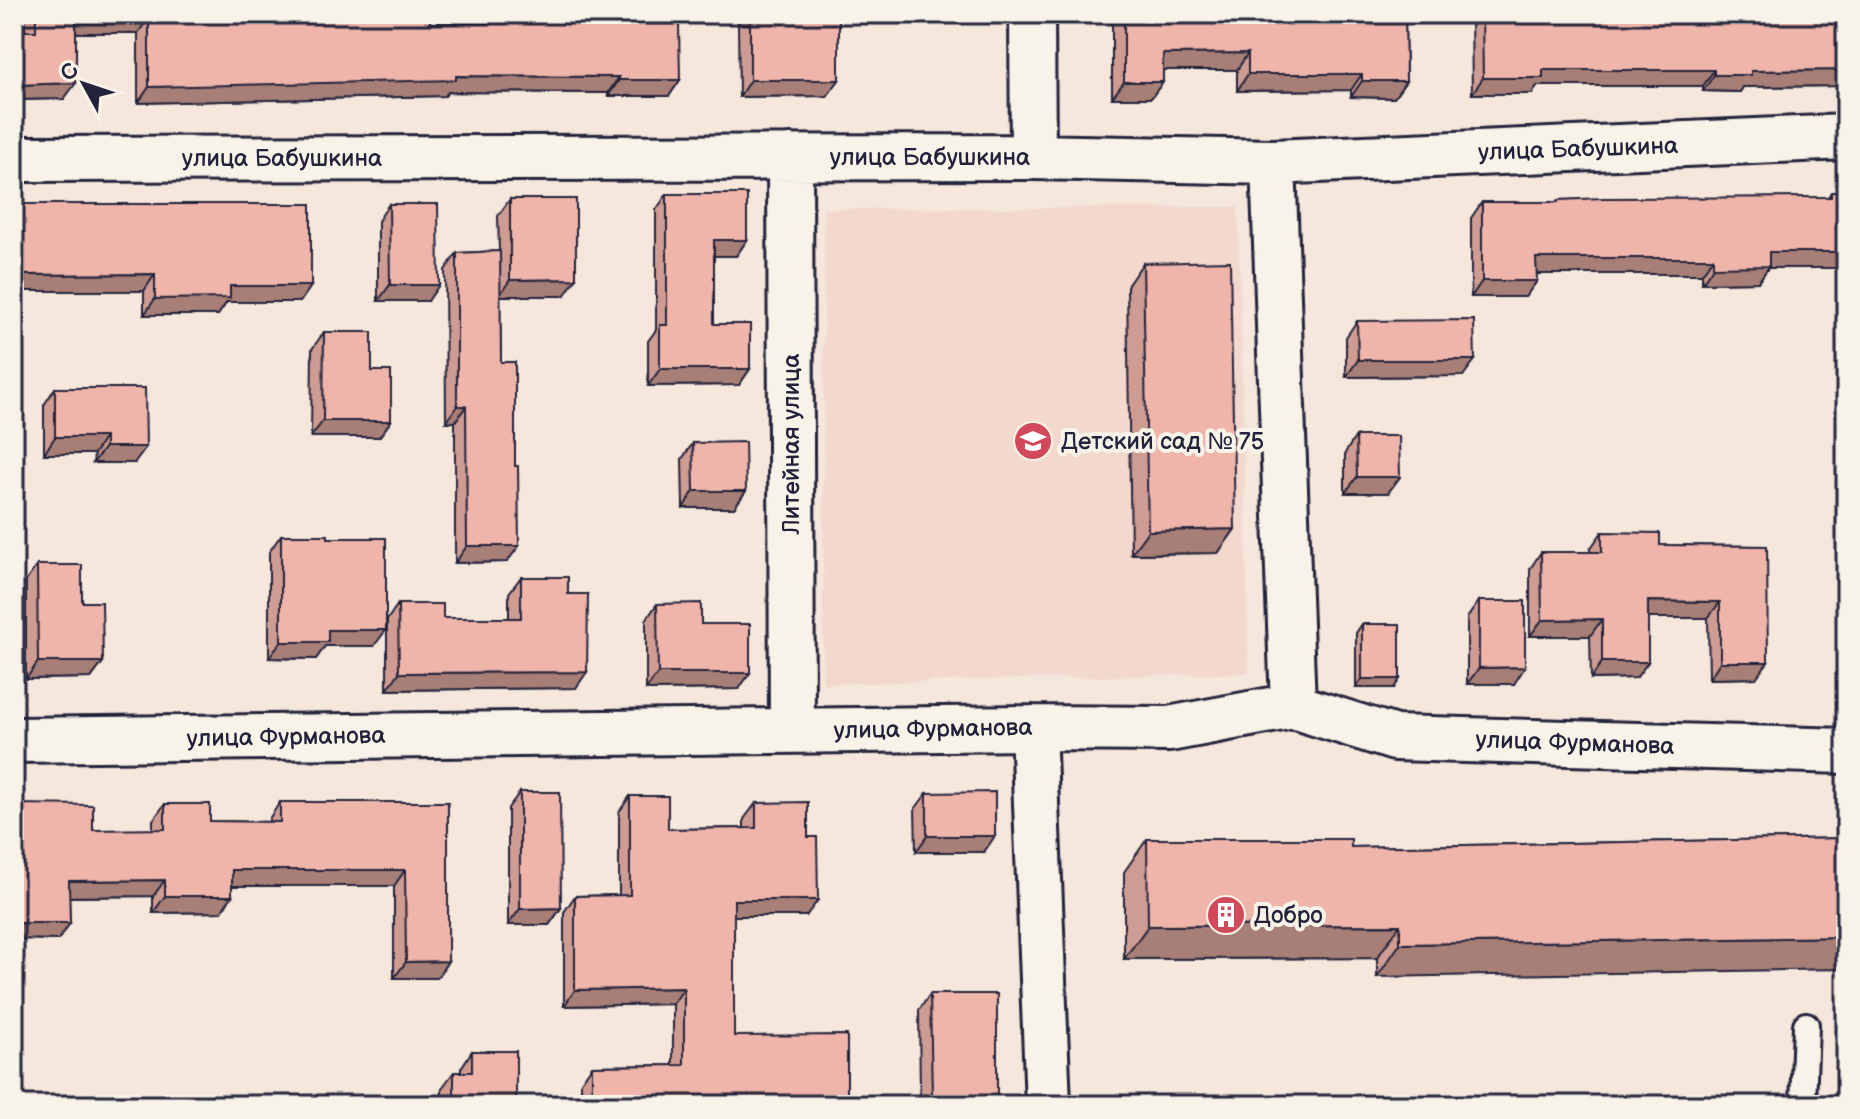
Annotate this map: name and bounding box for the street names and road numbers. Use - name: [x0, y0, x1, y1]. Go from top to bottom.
- street label: улица Бабушкина: [1477, 131, 1679, 167]
- street label: улица Бабушкина: [830, 143, 1030, 172]
- street label: улица Бабушкина: [182, 144, 382, 173]
- street label: Литейная улица: [777, 354, 806, 535]
- street label: улица Фурманова: [833, 713, 1033, 745]
- street label: улица Фурманова: [186, 721, 386, 753]
- street label: улица Фурманова: [1475, 725, 1675, 761]

